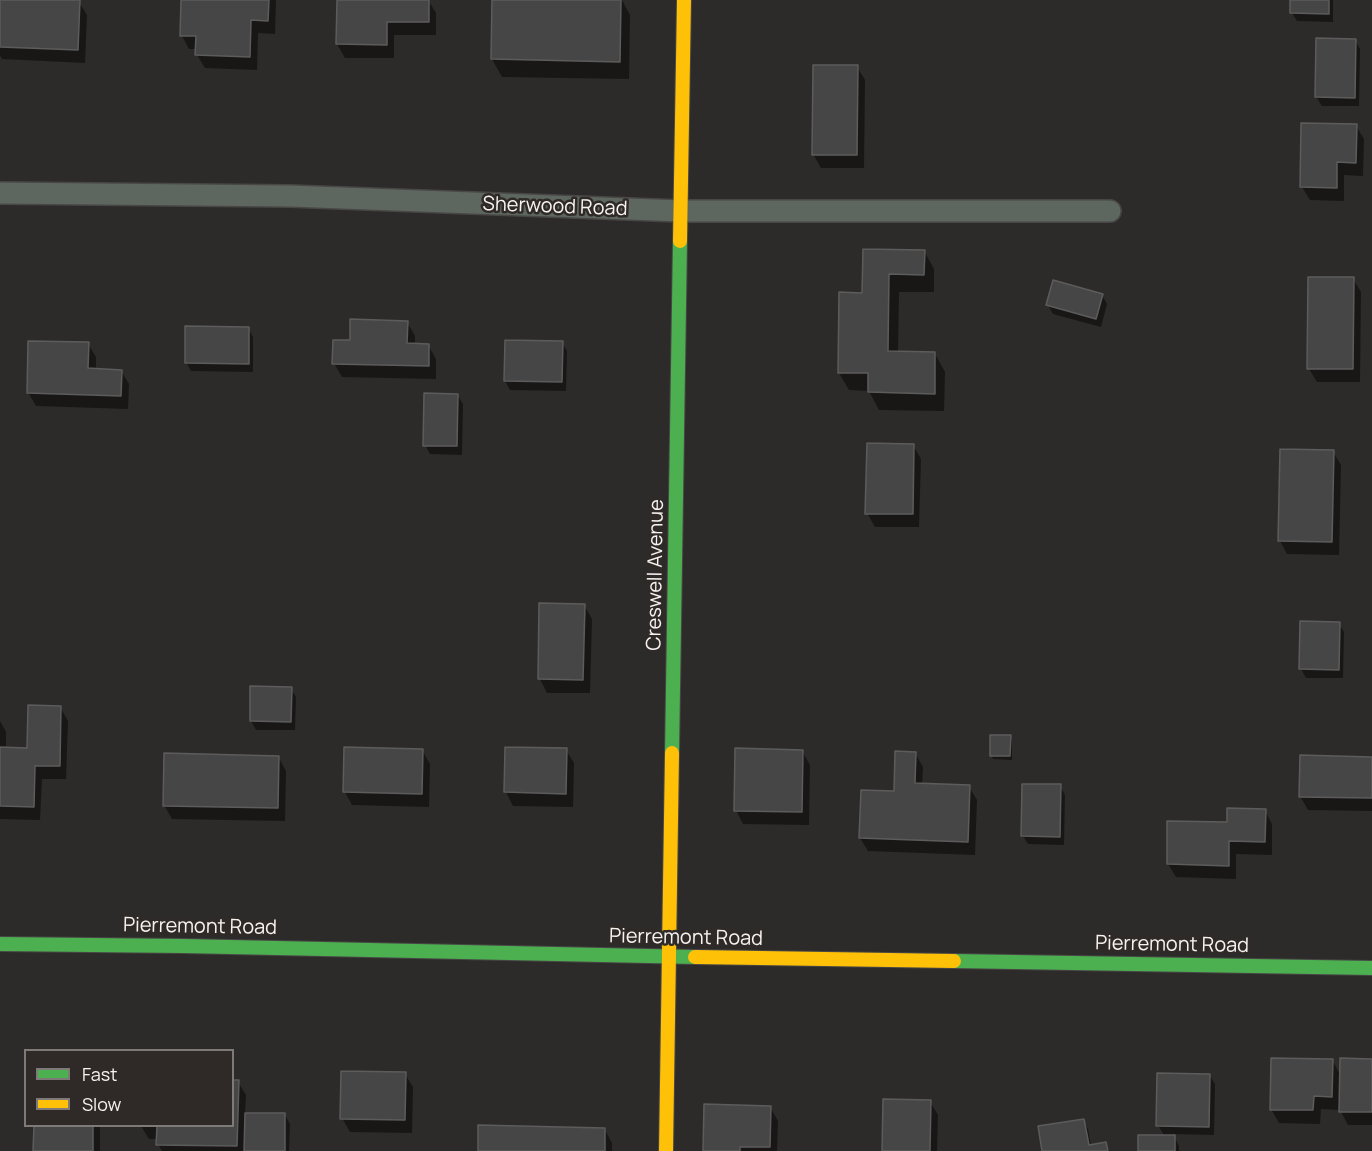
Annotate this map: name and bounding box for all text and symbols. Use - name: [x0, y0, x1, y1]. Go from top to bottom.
- street label: Sherwood Road: [482, 192, 628, 222]
- street label: Creswell Avenue: [643, 499, 669, 651]
- street label: Pierremont Road: [123, 914, 277, 940]
- street label: Pierremont Road: [609, 925, 763, 951]
- street label: Pierremont Road: [1095, 932, 1249, 958]
- legend: [24, 1049, 234, 1127]
- text: Fast: [82, 1062, 117, 1086]
- text: Slow: [82, 1092, 121, 1116]

